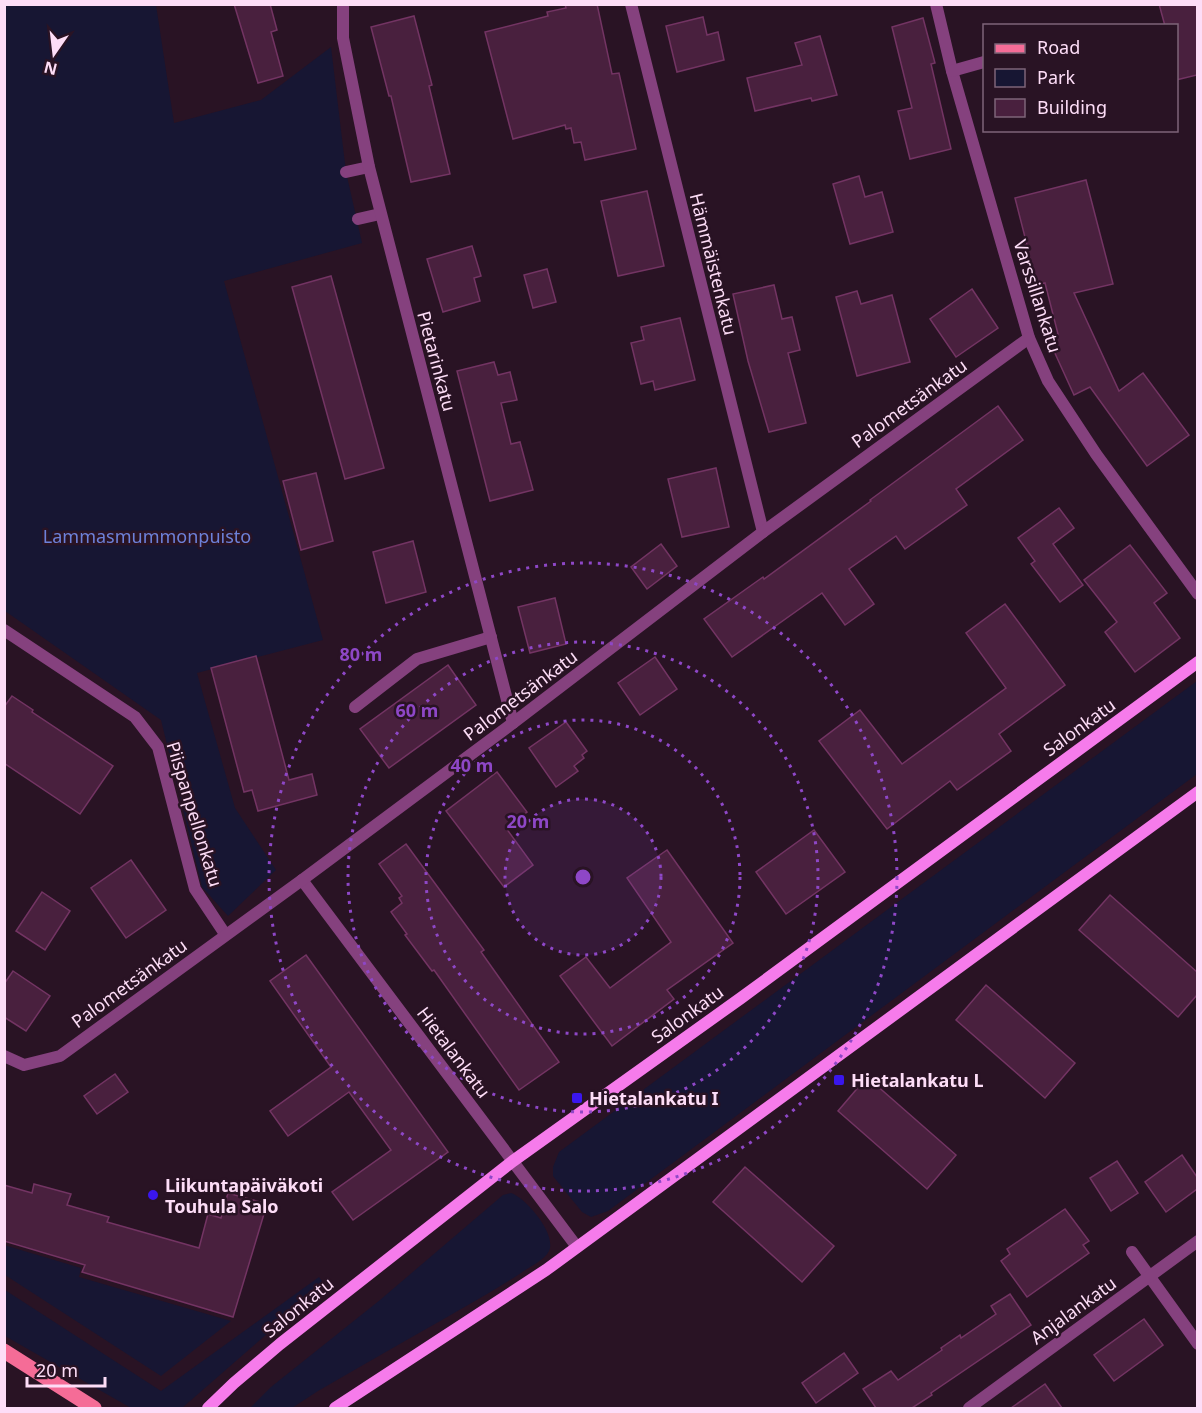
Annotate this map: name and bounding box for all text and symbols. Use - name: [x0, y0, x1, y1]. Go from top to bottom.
- north arrow: [24, 24, 84, 84]
- legend: [983, 24, 1178, 132]
- text: Road: [1037, 35, 1080, 59]
- text: N: [41, 56, 59, 81]
- text: Park: [1037, 65, 1075, 89]
- text: Building: [1037, 95, 1107, 119]
- street label: Hämmäistenkatu: [685, 190, 743, 338]
- street label: Varssillankatu: [1008, 236, 1068, 356]
- street label: Pietarinkatu: [412, 308, 462, 414]
- street label: Palometsänkatu: [846, 353, 972, 453]
- park label: Lammasmummonpuisto: [43, 524, 251, 548]
- text: 80 m: [340, 642, 382, 666]
- street label: Palometsänkatu: [458, 644, 582, 746]
- street label: Salonkatu: [1038, 693, 1120, 761]
- text: 60 m: [396, 698, 438, 722]
- street label: Piispanpellonkatu: [161, 738, 229, 890]
- text: 40 m: [451, 753, 493, 777]
- text: 20 m: [507, 809, 549, 833]
- centre of rings: [573, 867, 593, 887]
- street label: Palometsänkatu: [66, 933, 192, 1033]
- street label: Salonkatu: [646, 980, 728, 1048]
- street label: Hietalankatu: [412, 1002, 496, 1102]
- place label: Hietalankatu L: [851, 1068, 984, 1092]
- marker: Hietalankatu L: [832, 1073, 846, 1087]
- place label: Hietalankatu I: [589, 1086, 718, 1110]
- marker: Hietalankatu I: [570, 1091, 584, 1105]
- place label: Liikuntapäiväkoti Touhula Salo: [165, 1173, 323, 1218]
- marker: Liikuntapäiväkoti Touhula Salo: [146, 1188, 160, 1202]
- street label: Salonkatu: [258, 1271, 338, 1343]
- street label: Anjalankatu: [1025, 1271, 1121, 1349]
- scale bar: [27, 1350, 105, 1388]
- text: 20 m: [36, 1358, 78, 1382]

